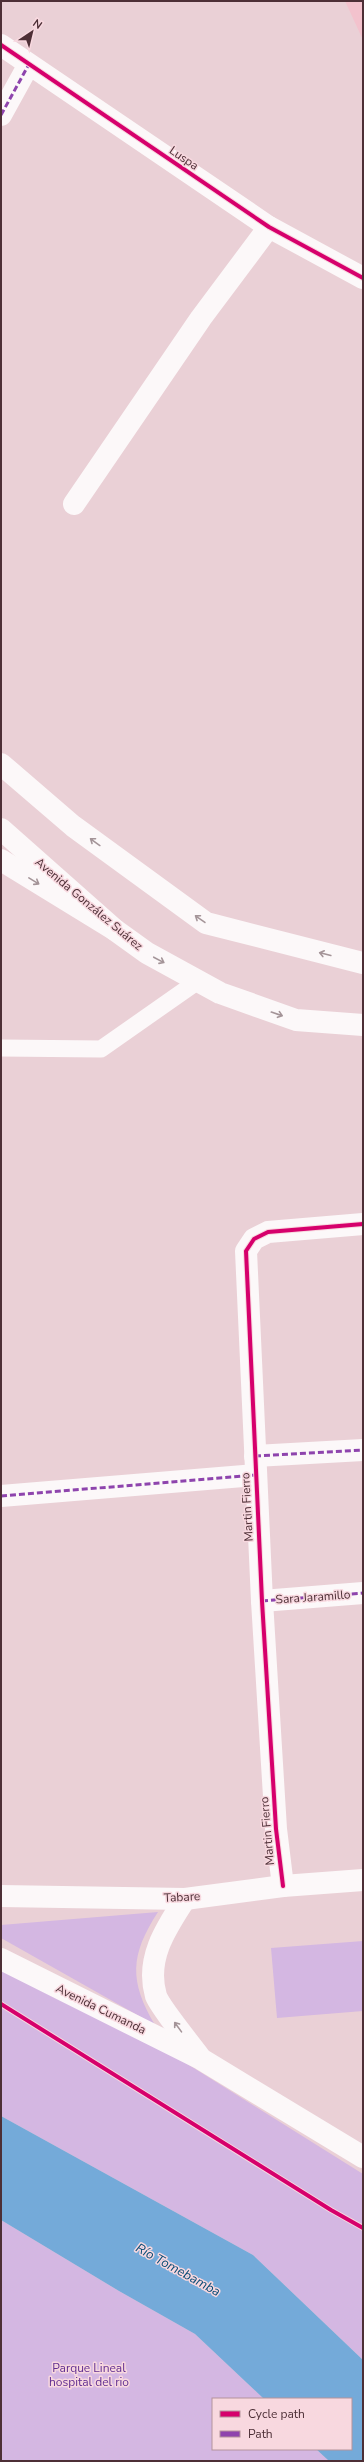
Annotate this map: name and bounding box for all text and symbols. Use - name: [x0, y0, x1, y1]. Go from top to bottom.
- north arrow: [12, 12, 52, 52]
- text: N: [30, 16, 45, 33]
- street label: Luspa: [166, 142, 202, 174]
- one-way arrow: [90, 838, 101, 847]
- street label: Avenida González Suárez: [32, 854, 147, 954]
- one-way arrow: [28, 877, 40, 885]
- one-way arrow: [195, 915, 206, 923]
- one-way arrow: [319, 949, 332, 957]
- one-way arrow: [153, 957, 165, 964]
- one-way arrow: [271, 1010, 283, 1018]
- street label: Martin Fierro: [237, 1472, 257, 1542]
- street label: Sara Jaramillo: [275, 1586, 351, 1608]
- street label: Martin Fierro: [256, 1796, 278, 1866]
- street label: Tabare: [163, 1888, 201, 1906]
- street label: Avenida Cumanda: [53, 1980, 149, 2038]
- one-way arrow: [174, 2022, 182, 2033]
- water label: Río Tomebamba: [132, 2239, 224, 2301]
- park label: Parque Lineal hospital del rio: [49, 2360, 129, 2390]
- legend: [212, 2398, 352, 2450]
- text: Cycle path: [248, 2406, 305, 2422]
- text: Path: [248, 2426, 273, 2442]

